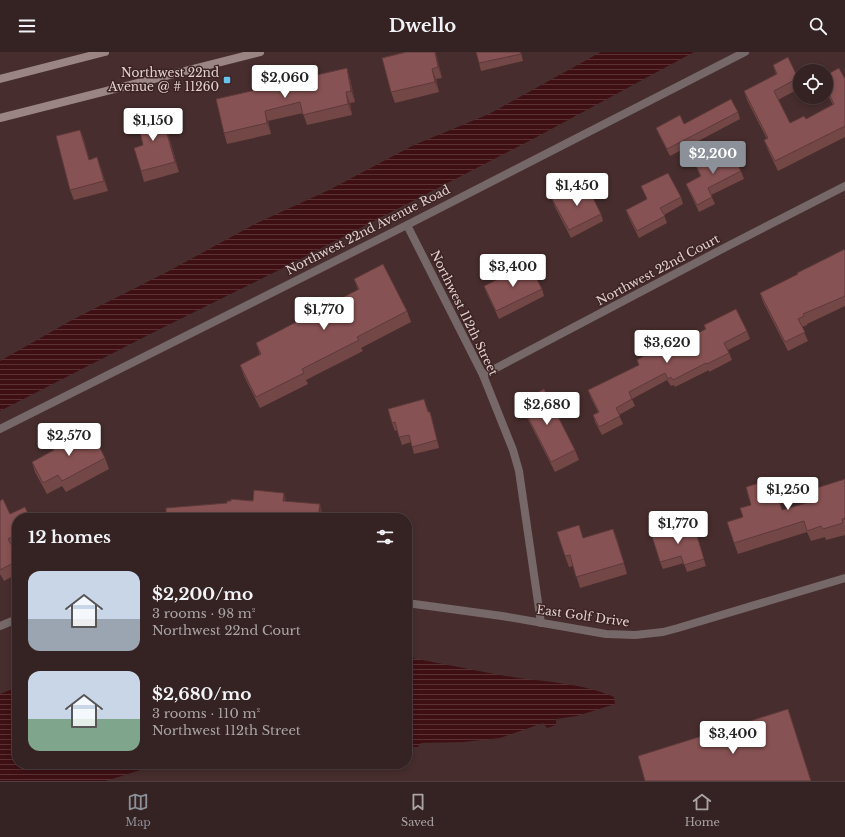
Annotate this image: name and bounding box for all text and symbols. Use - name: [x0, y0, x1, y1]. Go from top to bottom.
- icon: menu: [16, 15, 38, 37]
- text: Dwello: [389, 15, 456, 37]
- icon: search: [807, 15, 829, 37]
- map controls: [793, 64, 833, 104]
- button: locate: [793, 64, 833, 104]
- place label: Northwest 22nd Avenue @ # 11260: [107, 65, 219, 94]
- pin: $2,060: [252, 65, 318, 99]
- text: $2,060: [261, 69, 309, 86]
- marker: Northwest 22nd Avenue @ # 11260: [222, 75, 232, 85]
- pin: $1,150: [120, 108, 186, 142]
- text: $1,150: [133, 112, 173, 129]
- pin: $2,200: [680, 141, 746, 175]
- text: $2,200: [689, 145, 737, 162]
- pin: $1,450: [544, 173, 610, 207]
- text: $1,450: [555, 177, 599, 194]
- street label: Northwest 22nd Avenue Road: [283, 182, 452, 278]
- street label: Northwest 22nd Court: [594, 230, 722, 308]
- street label: Northwest 112th Street: [428, 248, 501, 378]
- pin: $3,400: [480, 254, 546, 288]
- text: $3,400: [489, 258, 537, 275]
- pin: $1,770: [291, 297, 357, 331]
- text: $1,770: [304, 301, 344, 318]
- pin: $3,620: [634, 330, 700, 364]
- text: $3,620: [644, 334, 690, 351]
- pin: $2,680: [514, 392, 580, 426]
- text: $2,680: [524, 396, 570, 413]
- pin: $2,570: [36, 423, 102, 457]
- text: $2,570: [47, 427, 91, 444]
- pin: $1,250: [755, 477, 821, 511]
- text: $1,250: [766, 481, 810, 498]
- pin: $1,770: [645, 511, 711, 545]
- text: $1,770: [658, 515, 698, 532]
- icon: filters: [374, 526, 396, 548]
- text: 12 homes: [28, 527, 111, 548]
- text: $2,200/mo: [152, 584, 253, 605]
- icon: home: [60, 587, 108, 635]
- street label: East Golf Drive: [536, 602, 631, 629]
- text: 3 rooms · 98 m²: [152, 605, 255, 622]
- text: Northwest 22nd Court: [152, 622, 301, 639]
- text: $2,680/mo: [152, 684, 251, 705]
- icon: home: [60, 687, 108, 735]
- text: 3 rooms · 110 m²: [152, 705, 260, 722]
- pin: $3,400: [700, 721, 766, 755]
- text: Northwest 112th Street: [152, 722, 301, 739]
- text: $3,400: [709, 725, 757, 742]
- tab: Map: [125, 791, 151, 829]
- tab: Saved: [401, 791, 434, 829]
- tab: Home: [685, 791, 720, 829]

